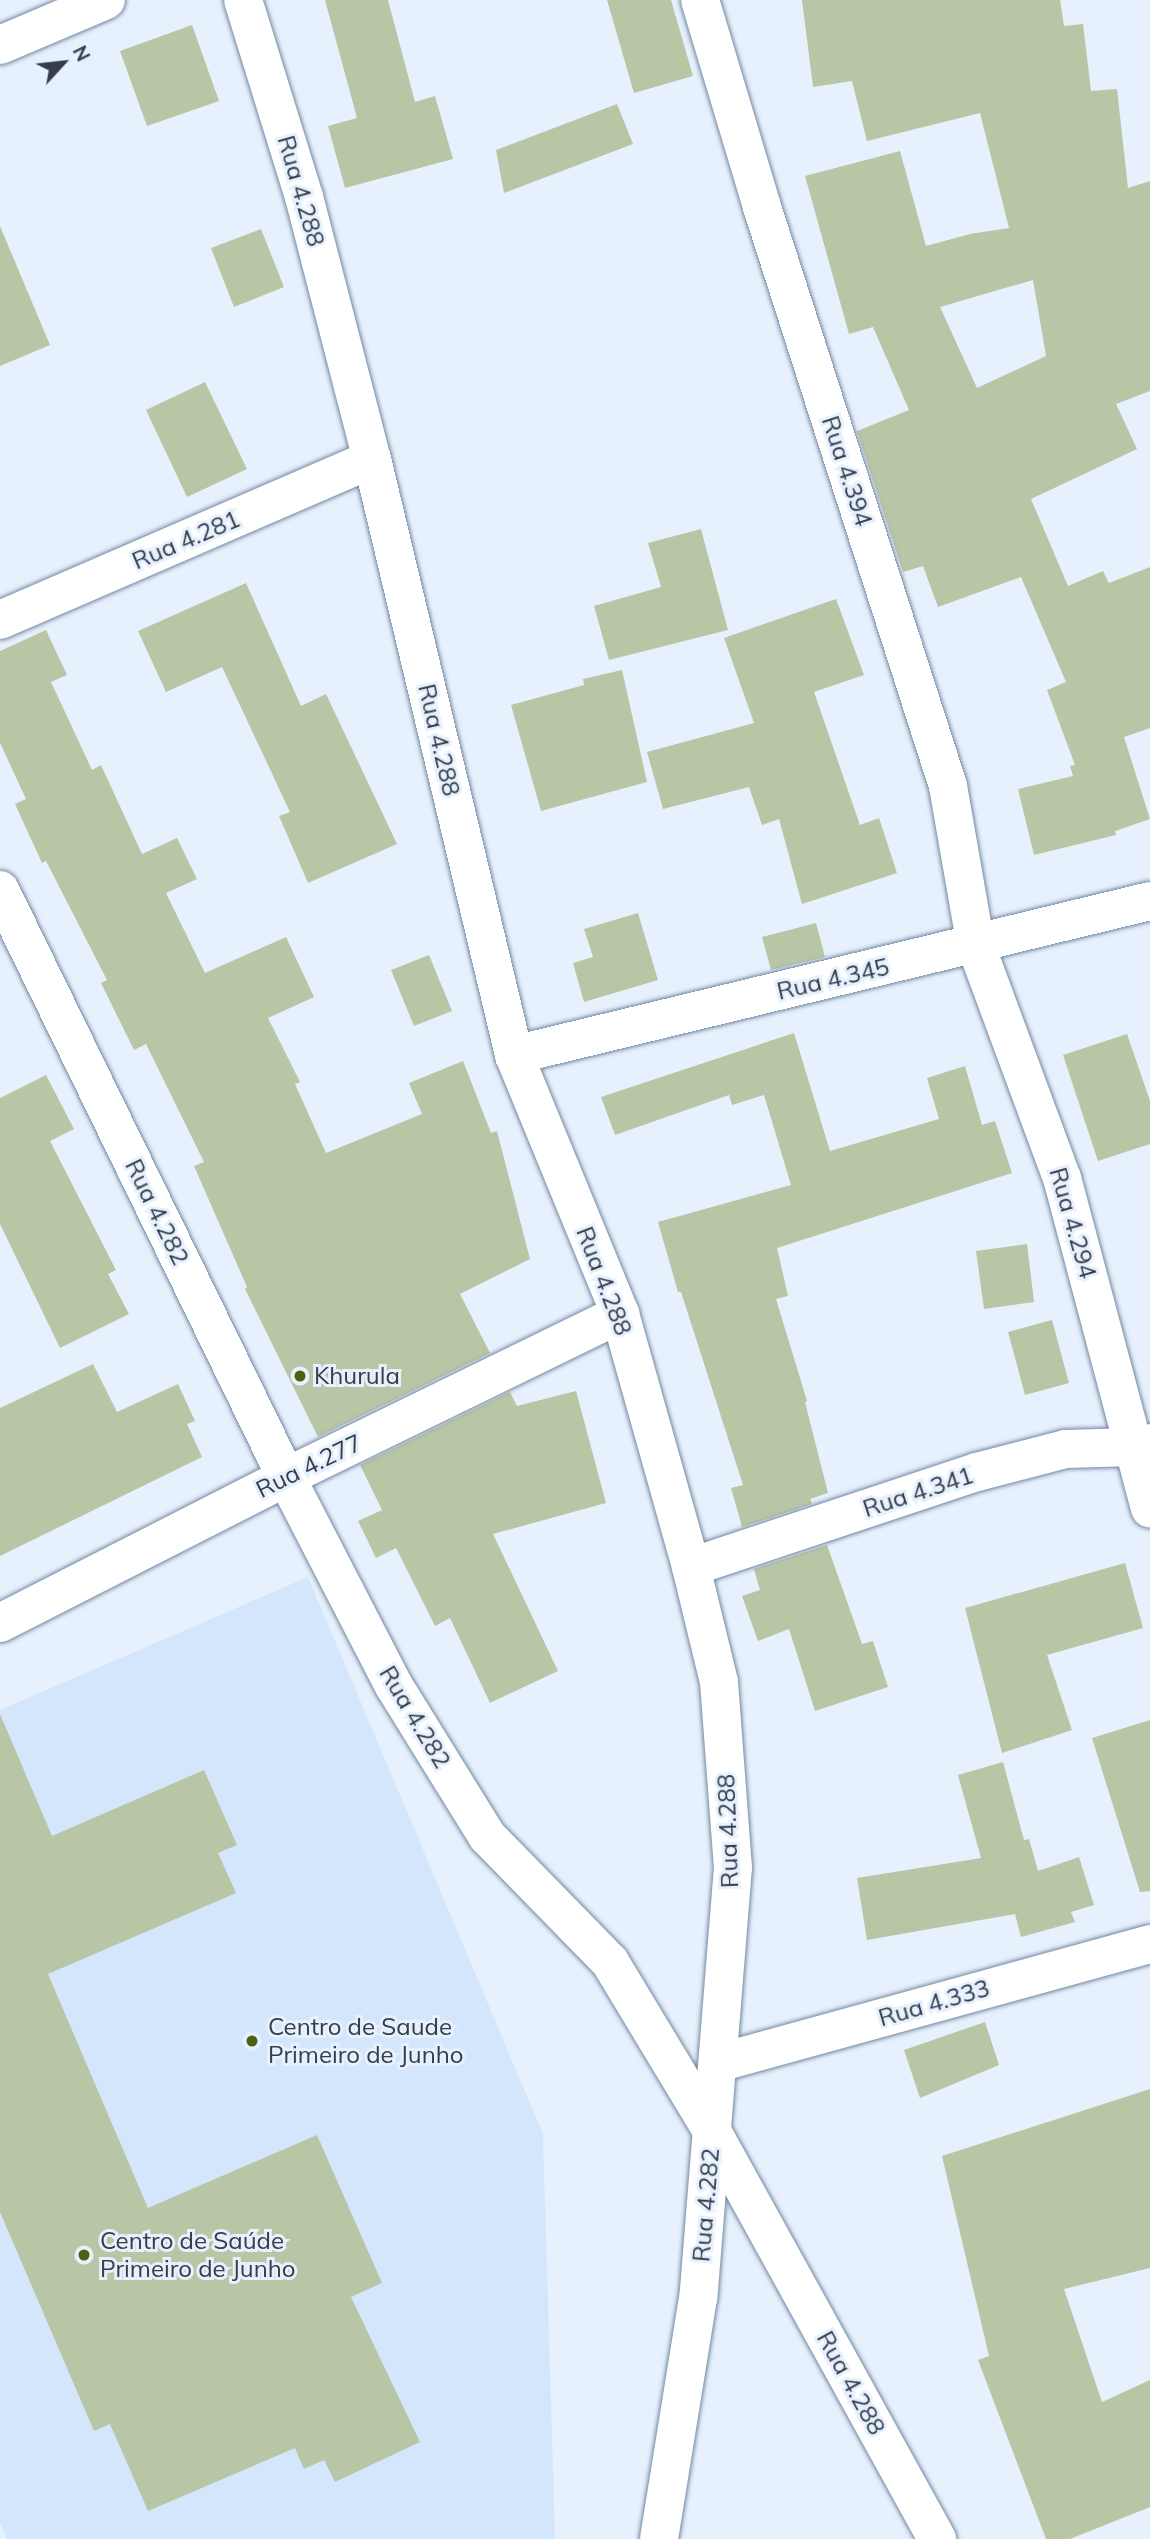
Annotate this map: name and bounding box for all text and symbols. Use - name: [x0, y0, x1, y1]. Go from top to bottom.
- north arrow: [28, 28, 98, 98]
- text: N: [68, 42, 96, 65]
- street label: Rua 4.288: [271, 132, 331, 250]
- street label: Rua 4.394: [816, 412, 878, 530]
- street label: Rua 4.281: [128, 504, 244, 576]
- street label: Rua 4.288: [412, 681, 466, 799]
- street label: Rua 4.345: [774, 952, 892, 1006]
- street label: Rua 4.282: [119, 1154, 195, 1270]
- street label: Rua 4.294: [1043, 1164, 1103, 1282]
- street label: Rua 4.288: [570, 1223, 638, 1339]
- place label: Khurula: [314, 1362, 400, 1390]
- marker: Khurula: [292, 1368, 308, 1384]
- street label: Rua 4.277: [251, 1428, 367, 1504]
- street label: Rua 4.341: [859, 1461, 977, 1523]
- street label: Rua 4.282: [373, 1661, 457, 1773]
- street label: Rua 4.288: [712, 1773, 744, 1889]
- street label: Rua 4.333: [875, 1973, 993, 2033]
- place label: Centro de Saude Primeiro de Junho: [268, 2013, 463, 2069]
- marker: Centro de Saude Primeiro de Junho: [242, 2031, 262, 2051]
- street label: Rua 4.282: [687, 2147, 725, 2263]
- place label: Centro de Saúde Primeiro de Junho: [100, 2227, 295, 2283]
- marker: Centro de Saúde Primeiro de Junho: [74, 2245, 94, 2265]
- street label: Rua 4.288: [811, 2326, 891, 2440]

